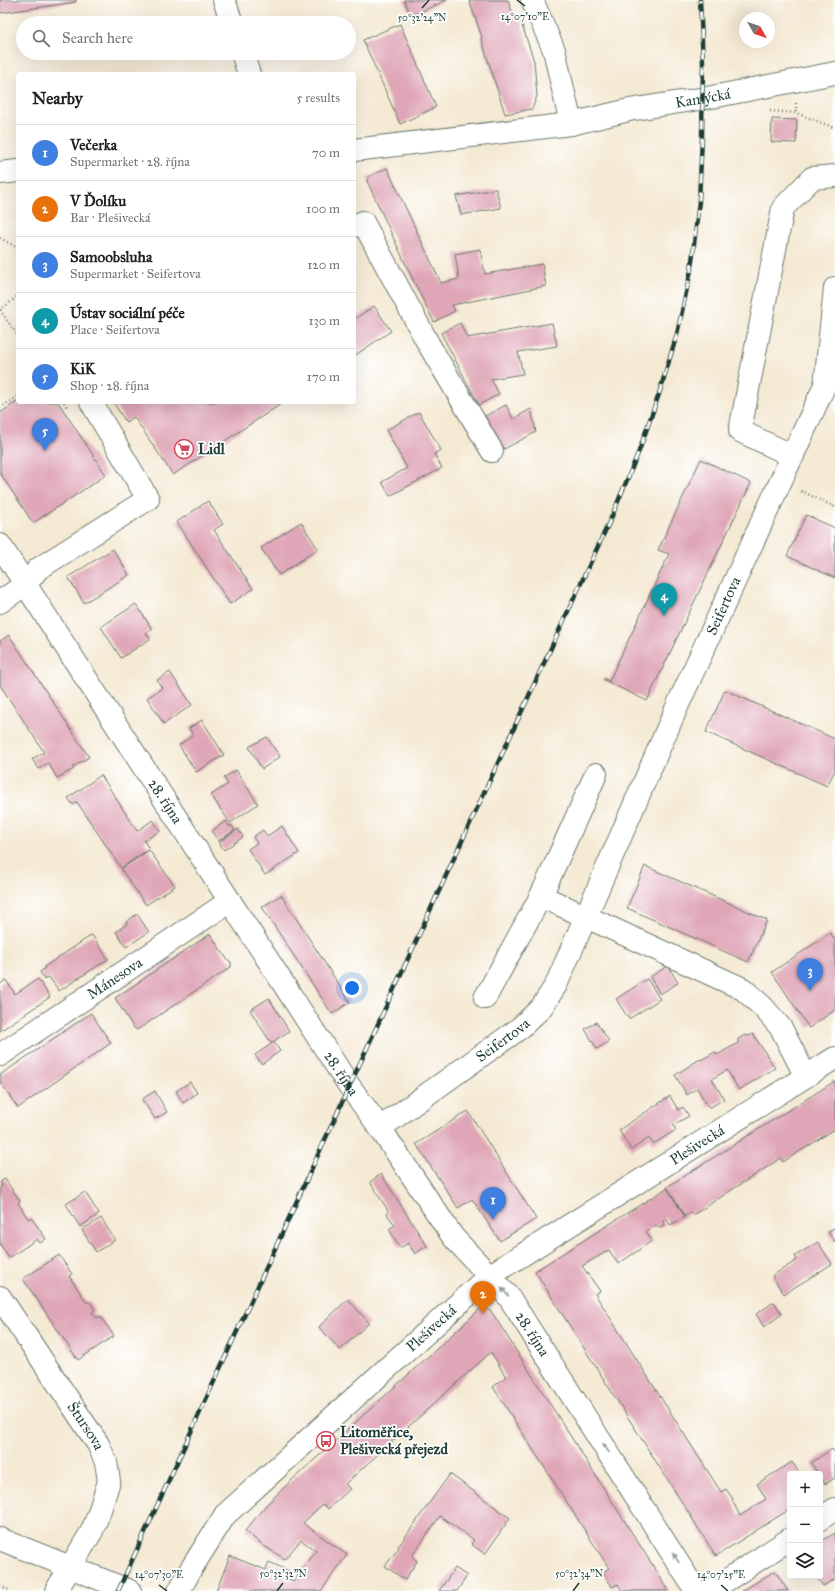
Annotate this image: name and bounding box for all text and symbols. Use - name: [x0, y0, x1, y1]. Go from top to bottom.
- text: 14°07'10"E: [501, 11, 549, 23]
- text: 50°32'24"N: [397, 12, 447, 24]
- north arrow: [739, 12, 775, 48]
- search box: [16, 16, 356, 60]
- icon: search: [30, 27, 52, 49]
- text: Search here: [62, 29, 133, 47]
- street label: Kamýcká: [674, 84, 733, 112]
- text: Nearby: [32, 88, 83, 109]
- text: 5 results: [296, 90, 340, 106]
- text: Večerka: [70, 136, 117, 154]
- text: 1: [42, 145, 48, 161]
- text: 70 m: [312, 145, 340, 161]
- text: Supermarket · 28. října: [70, 154, 190, 170]
- text: V Ďolíku: [70, 192, 126, 210]
- text: 2: [42, 201, 48, 217]
- text: 100 m: [306, 201, 340, 217]
- text: Bar · Plešivecká: [70, 210, 150, 226]
- text: Samoobsluha: [70, 248, 152, 266]
- text: 3: [42, 257, 48, 273]
- text: 120 m: [307, 257, 340, 273]
- text: Supermarket · Seifertova: [70, 266, 201, 282]
- text: Ústav sociální péče: [70, 304, 185, 322]
- text: 4: [41, 313, 49, 329]
- text: 130 m: [308, 313, 340, 329]
- text: Place · Seifertova: [70, 322, 160, 338]
- text: KiK: [70, 360, 95, 378]
- text: 5: [42, 369, 48, 385]
- text: 170 m: [307, 369, 340, 385]
- text: Shop · 28. října: [70, 378, 149, 394]
- pin: 5: [32, 418, 58, 451]
- supermarket icon: Lidl: [173, 438, 195, 460]
- place label: Lidl: [198, 440, 226, 458]
- street label: Seifertova: [702, 573, 745, 638]
- pin: 4: [651, 583, 677, 616]
- street label: 28. října: [144, 775, 187, 827]
- street label: Mánesova: [84, 953, 146, 1003]
- pin: 3: [797, 958, 823, 991]
- your location: [342, 978, 362, 998]
- street label: Seifertova: [472, 1014, 534, 1066]
- street label: 28. října: [320, 1048, 363, 1100]
- street label: Plešivecká: [666, 1121, 728, 1169]
- pin: 1: [480, 1187, 506, 1220]
- pin: 2: [470, 1281, 496, 1314]
- one-way arrow: [500, 1287, 509, 1298]
- street label: Plešivecká: [402, 1301, 460, 1356]
- street label: 28. října: [512, 1308, 554, 1360]
- street label: Štursova: [63, 1398, 109, 1453]
- place label: Litoměřice, Plešivecká přejezd: [340, 1423, 448, 1459]
- bus stop icon: Litoměřice, Plešivecká přejezd: [315, 1430, 337, 1452]
- one-way arrow: [602, 1443, 609, 1454]
- map controls: [787, 1471, 823, 1579]
- button: +: [787, 1471, 823, 1507]
- button: −: [787, 1507, 823, 1543]
- button: layers: [787, 1543, 823, 1579]
- one-way arrow: [672, 1552, 679, 1564]
- text: 50°32'32"N: [259, 1568, 307, 1580]
- text: 50°32'34"N: [555, 1568, 604, 1580]
- text: 14°07'30"E: [135, 1569, 183, 1581]
- text: 14°07'25"E: [697, 1569, 745, 1581]

